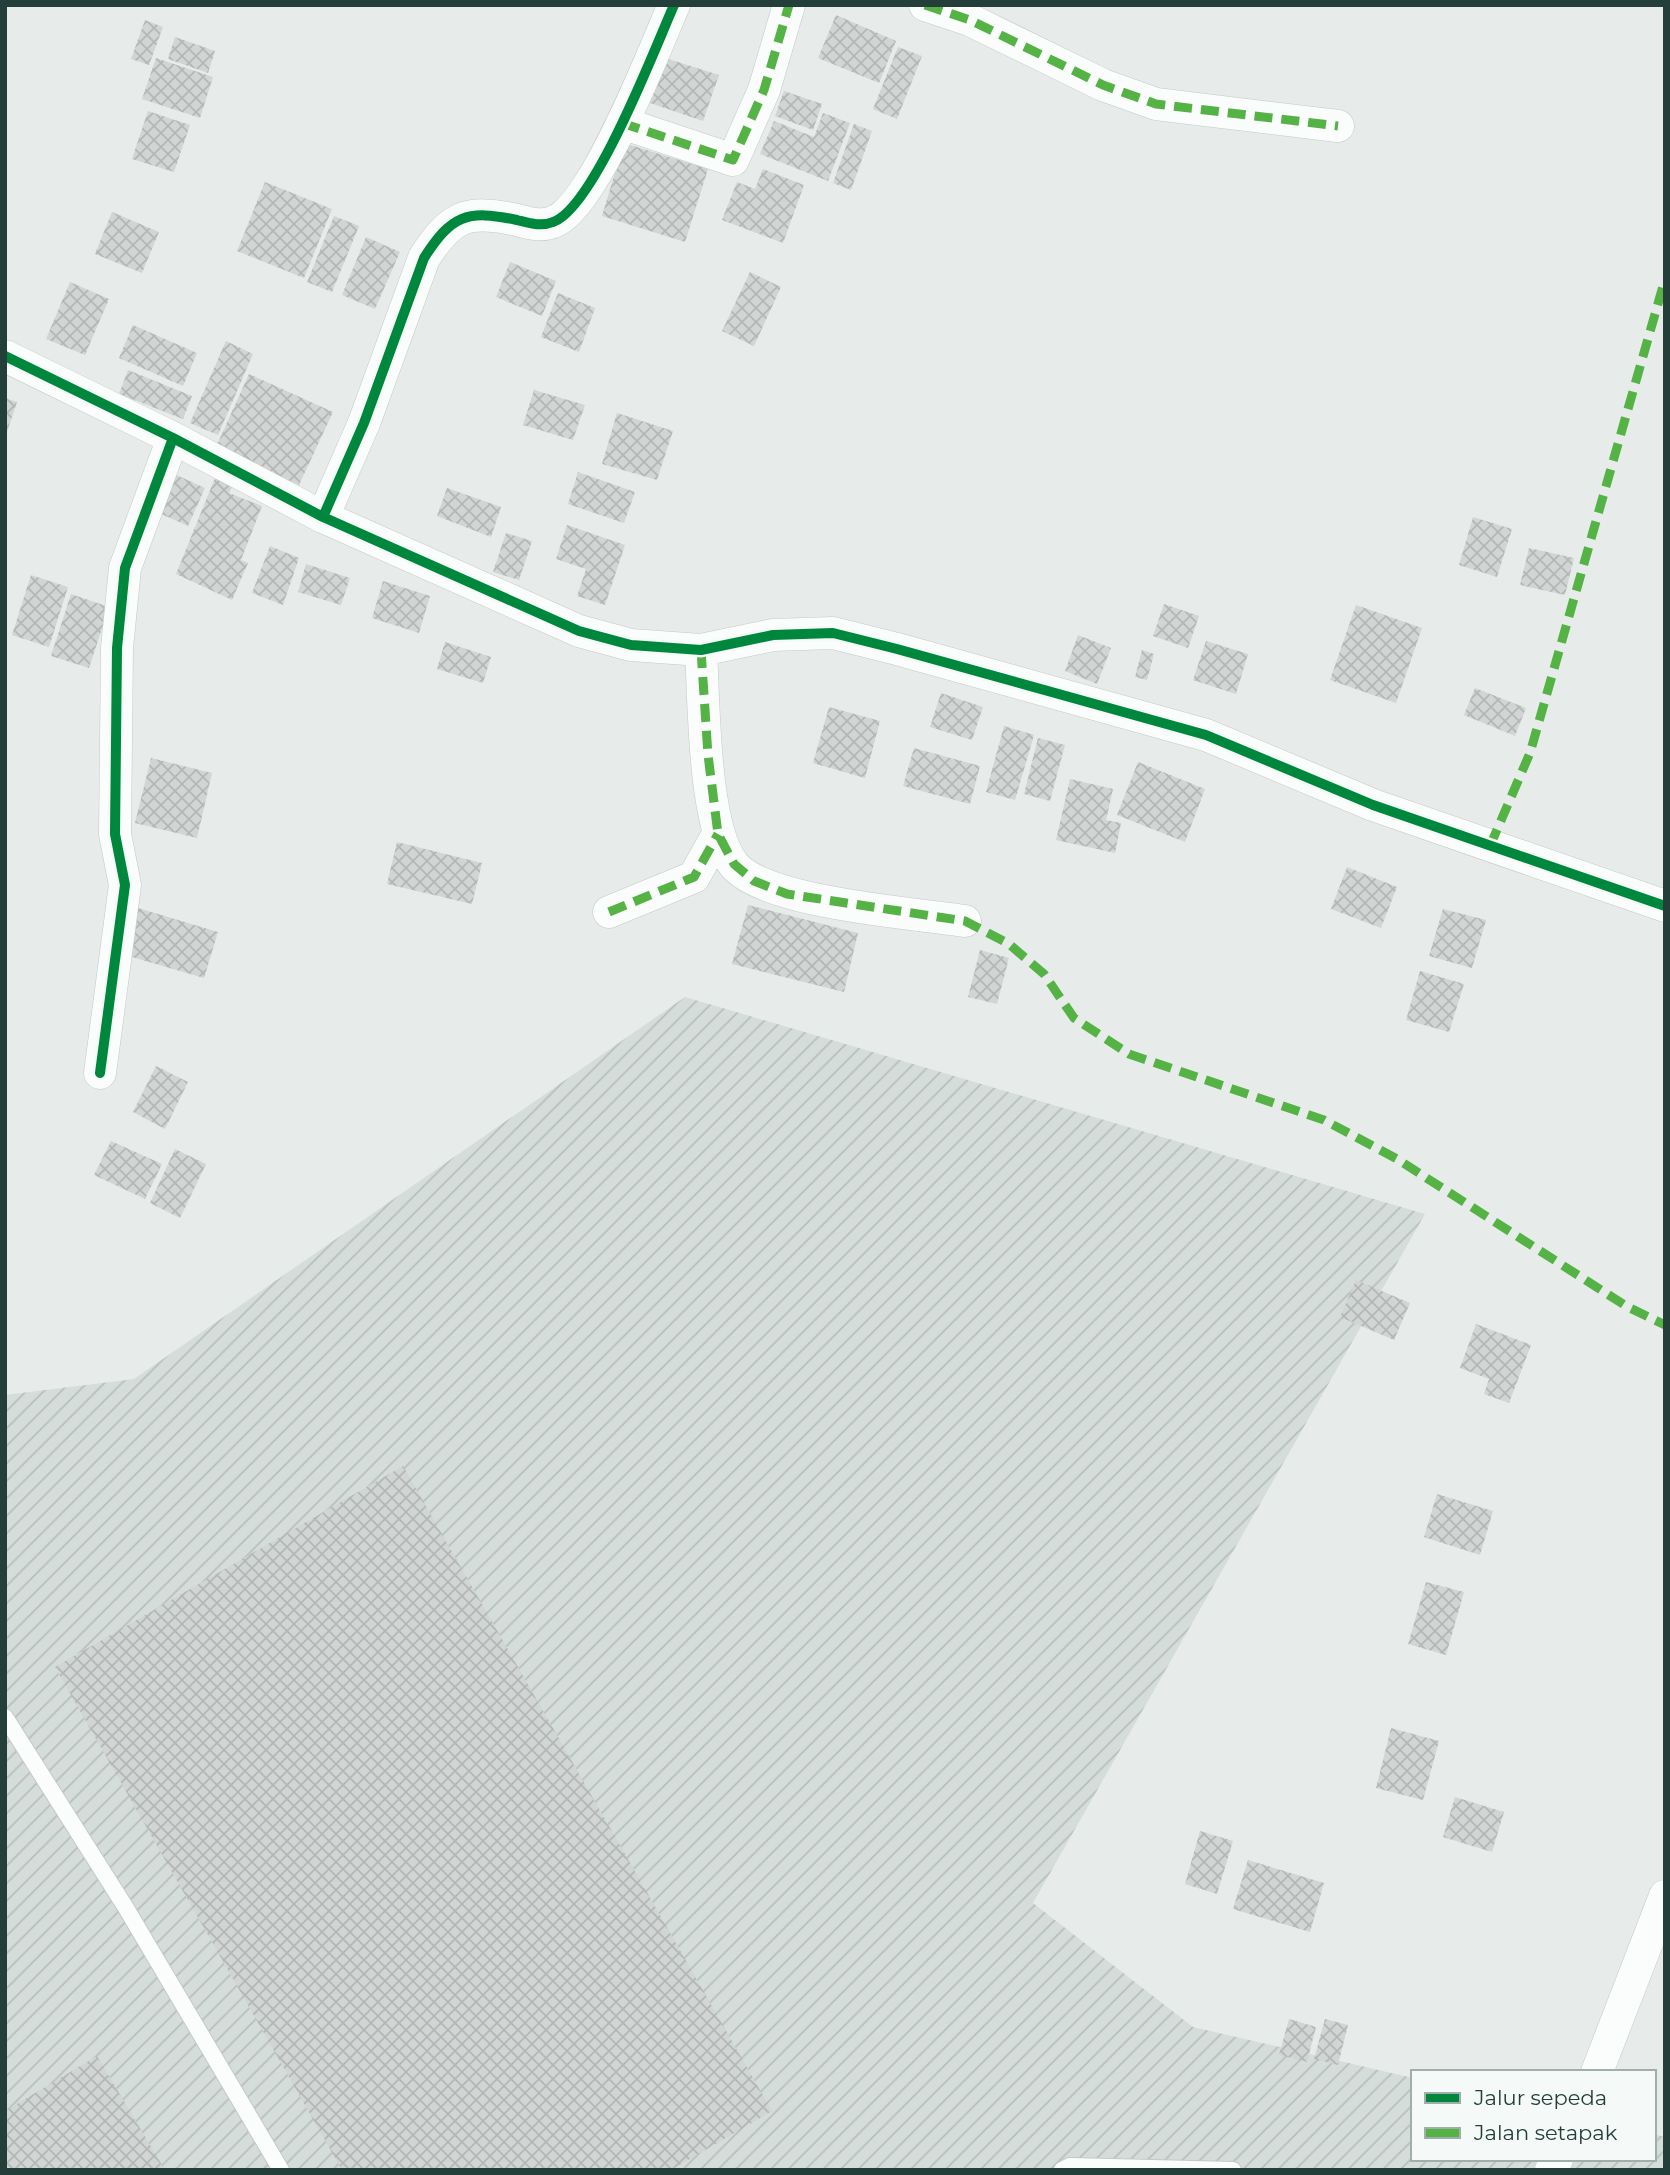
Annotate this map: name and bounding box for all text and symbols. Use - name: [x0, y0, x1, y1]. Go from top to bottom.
- legend: [1411, 2070, 1656, 2161]
- text: Jalur sepeda: [1473, 2085, 1607, 2110]
- text: Jalan setapak: [1473, 2120, 1618, 2145]

